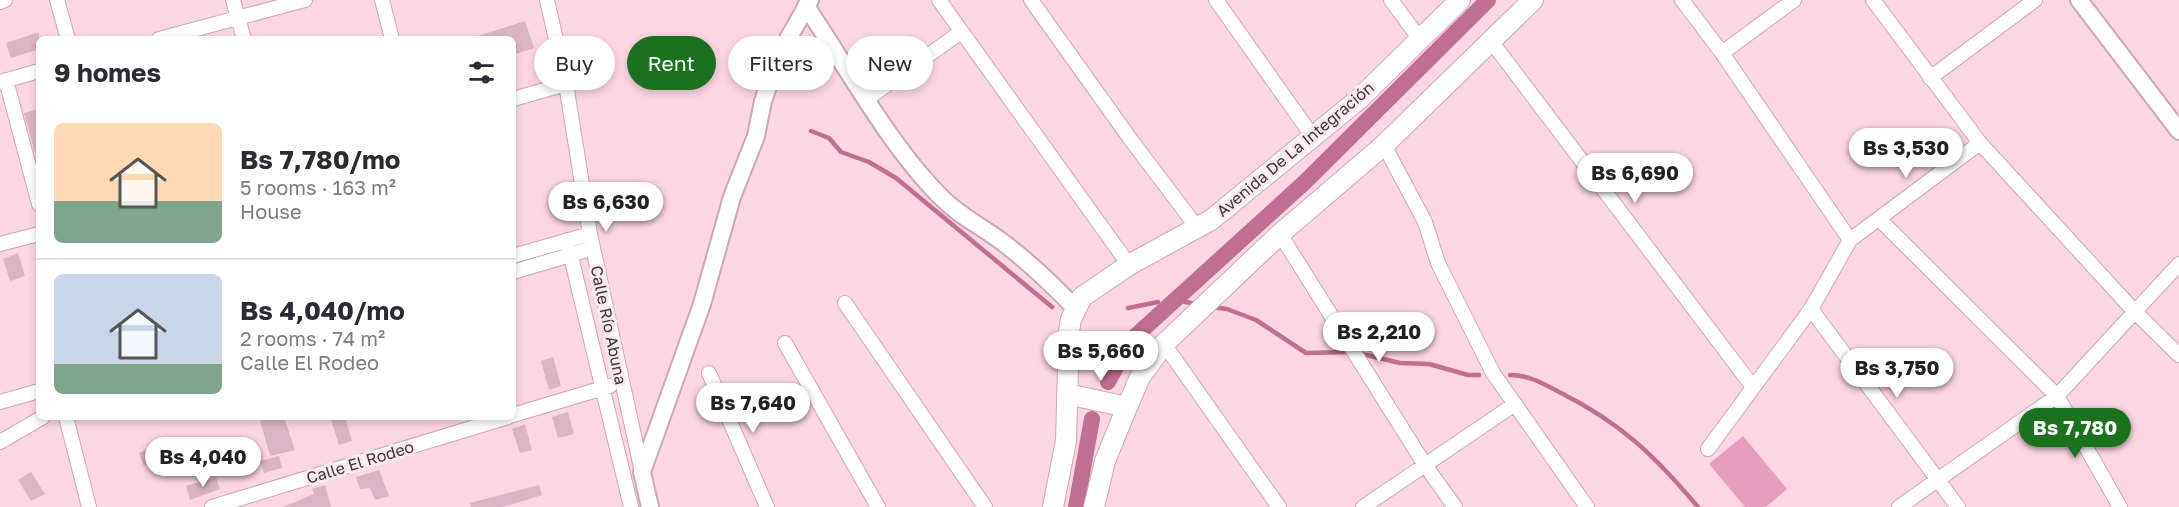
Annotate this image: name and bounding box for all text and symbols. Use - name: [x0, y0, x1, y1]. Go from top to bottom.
- chip: Buy: [534, 36, 615, 90]
- chip: Rent: [627, 36, 716, 90]
- chip: Filters: [728, 36, 834, 90]
- chip: New: [846, 36, 933, 90]
- icon: filters: [465, 56, 498, 89]
- text: 9 homes: [54, 57, 161, 88]
- street label: Avenida De La Integración: [1212, 77, 1378, 221]
- pin: Bs 3,530: [1844, 128, 1968, 179]
- text: Bs 3,530: [1863, 135, 1949, 159]
- text: Bs 7,780/mo: [240, 144, 400, 175]
- icon: home: [102, 147, 174, 219]
- pin: Bs 6,690: [1573, 153, 1697, 204]
- text: Bs 6,690: [1591, 160, 1679, 184]
- text: 5 rooms · 163 m²: [240, 175, 396, 199]
- pin: Bs 6,630: [544, 182, 668, 233]
- text: Bs 6,630: [562, 189, 650, 213]
- text: House: [240, 199, 302, 223]
- street label: Calle Río Abuna: [587, 264, 631, 386]
- text: Bs 4,040/mo: [240, 295, 405, 326]
- icon: home: [102, 298, 174, 370]
- pin: Bs 2,210: [1317, 312, 1441, 363]
- text: Bs 2,210: [1337, 319, 1421, 343]
- text: 2 rooms · 74 m²: [240, 326, 385, 350]
- pin: Bs 5,660: [1039, 331, 1163, 382]
- text: Bs 5,660: [1057, 338, 1145, 362]
- pin: Bs 3,750: [1835, 348, 1959, 399]
- text: Calle El Rodeo: [240, 350, 379, 374]
- text: Bs 3,750: [1855, 355, 1940, 379]
- pin: Bs 7,640: [691, 383, 815, 434]
- text: Bs 7,640: [710, 390, 796, 414]
- pin: Bs 7,780: [2013, 408, 2137, 459]
- text: Bs 7,780: [2033, 415, 2117, 439]
- street label: Calle El Rodeo: [304, 436, 416, 488]
- pin: Bs 4,040: [141, 437, 265, 488]
- text: Bs 4,040: [159, 444, 247, 468]

